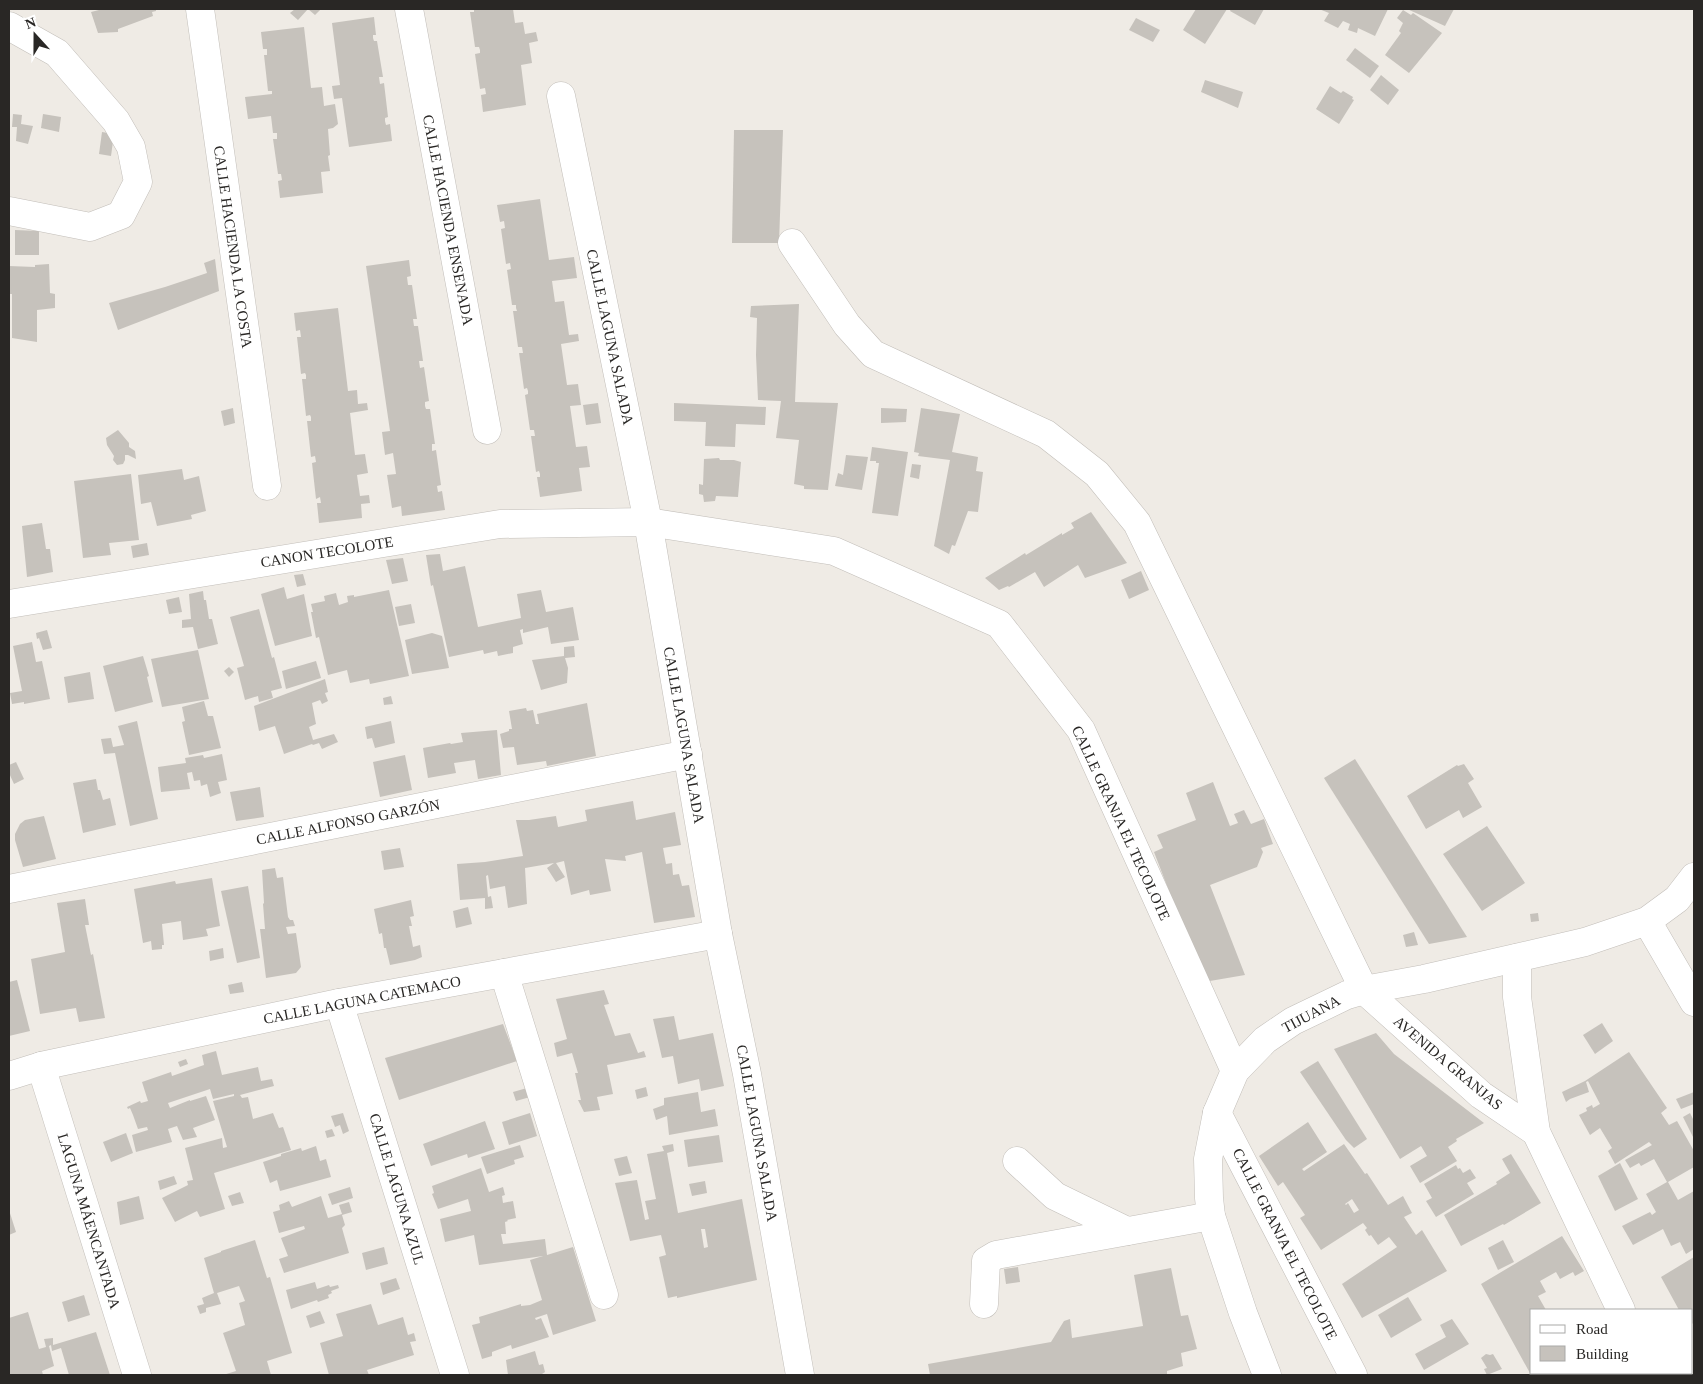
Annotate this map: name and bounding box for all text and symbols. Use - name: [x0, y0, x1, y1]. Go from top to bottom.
- north arrow: [10, 10, 60, 60]
- text: N: [23, 15, 38, 32]
- street label: CALLE HACIENDA ENSENADA: [420, 113, 476, 327]
- street label: CALLE HACIENDA LA COSTA: [211, 145, 255, 349]
- street label: CALLE LAGUNA SALADA: [584, 248, 636, 426]
- street label: CANON TECOLOTE: [259, 534, 395, 570]
- street label: CALLE LAGUNA SALADA: [661, 645, 707, 825]
- street label: CALLE GRANJA EL TECOLOTE: [1069, 723, 1173, 923]
- street label: CALLE ALFONSO GARZÓN: [255, 796, 441, 848]
- street label: CALLE LAGUNA CATEMACO: [262, 973, 462, 1027]
- street label: TIJUANA: [1279, 992, 1343, 1036]
- street label: AVENIDA GRANJAS: [1390, 1013, 1506, 1113]
- street label: CALLE LAGUNA SALADA: [734, 1043, 780, 1223]
- street label: CALLE LAGUNA AZUL: [366, 1111, 428, 1267]
- street label: LAGUNA MÁENCANTADA: [55, 1131, 123, 1311]
- street label: CALLE GRANJA EL TECOLOTE: [1230, 1146, 1340, 1342]
- legend: [1530, 1309, 1693, 1374]
- text: Road: [1576, 1321, 1608, 1337]
- text: Building: [1576, 1346, 1629, 1362]

